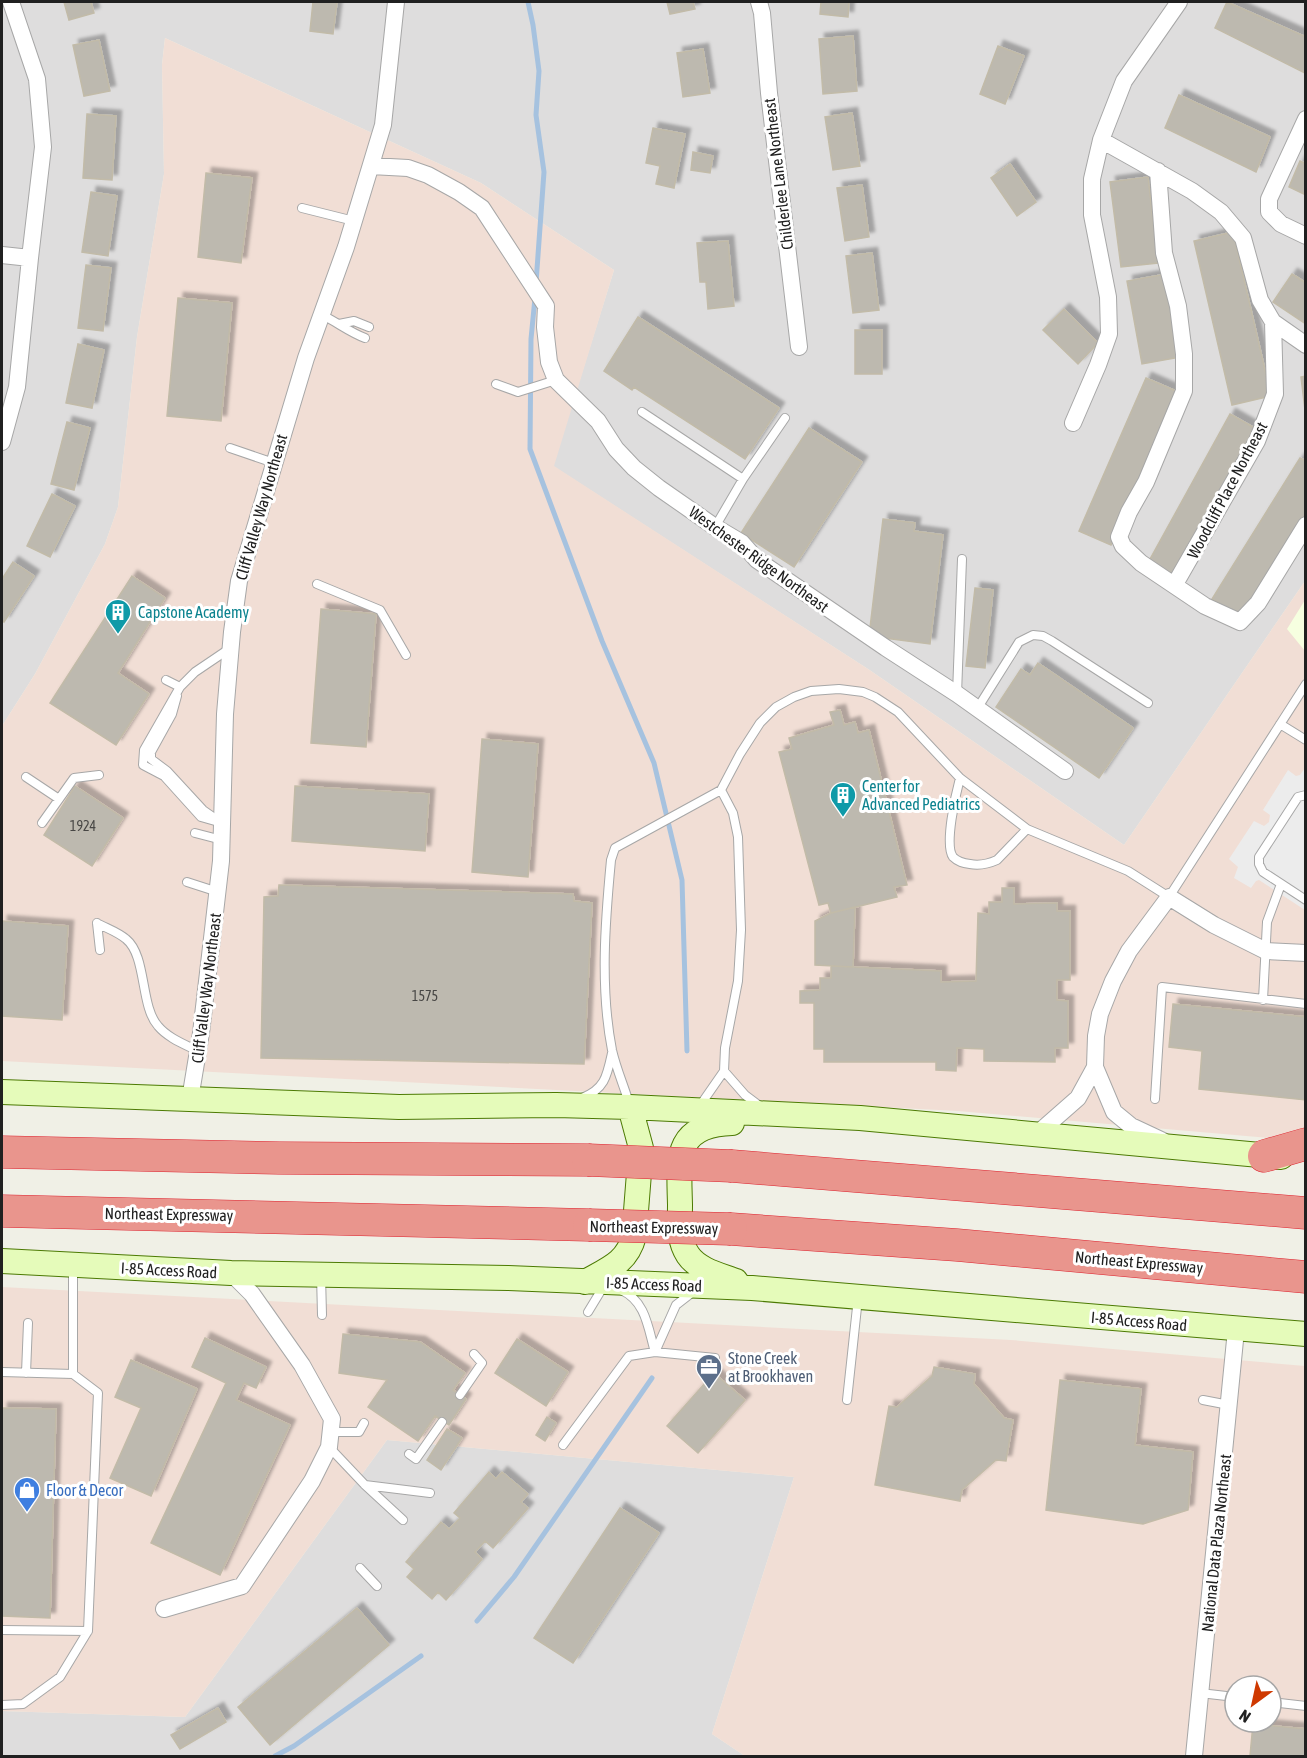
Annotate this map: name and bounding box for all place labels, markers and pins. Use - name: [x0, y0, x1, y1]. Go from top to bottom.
- building icon: Capstone Academy: [103, 597, 133, 635]
- place label: Capstone Academy: [138, 603, 250, 622]
- place label: Center for Advanced Pediatrics: [862, 777, 980, 813]
- building icon: Center for Advanced Pediatrics: [828, 780, 858, 818]
- place label: Stone Creek at Brookhaven: [728, 1349, 813, 1385]
- office icon: Stone Creek at Brookhaven: [694, 1352, 724, 1390]
- shop icon: Floor & Decor: [12, 1475, 42, 1513]
- place label: Floor & Decor: [46, 1481, 124, 1499]

